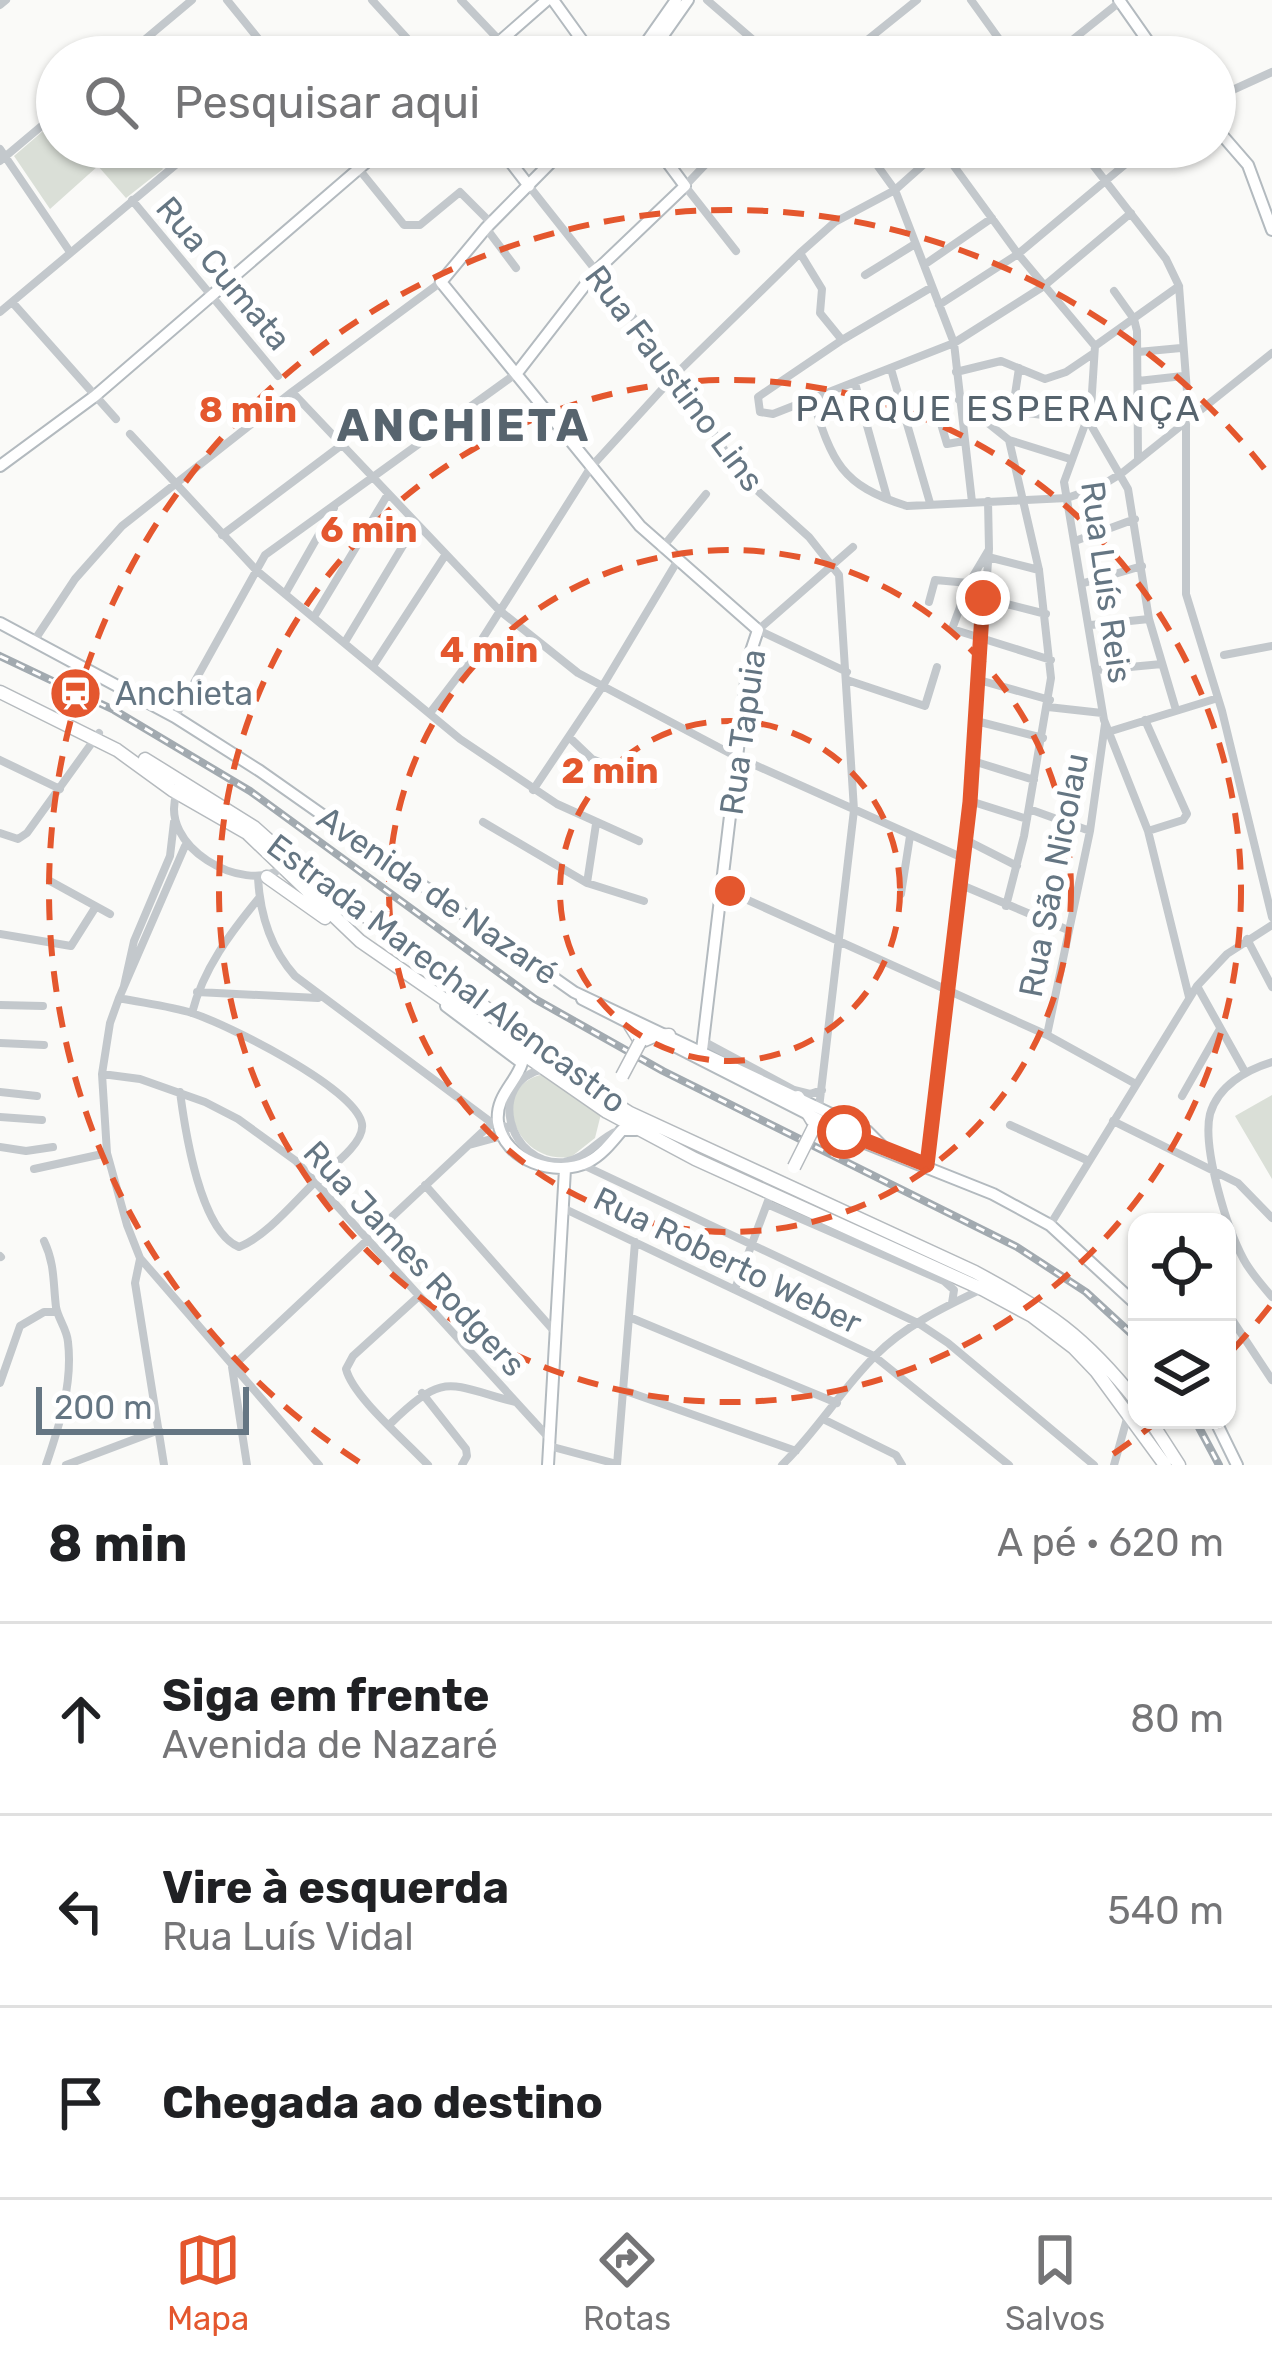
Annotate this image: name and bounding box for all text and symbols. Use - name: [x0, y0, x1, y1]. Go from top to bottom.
- search box: [36, 36, 1236, 168]
- icon: search: [78, 69, 144, 135]
- text: Pesquisar aqui: [174, 76, 480, 129]
- street label: Rua Cumata: [148, 189, 299, 358]
- street label: Rua Faustino Lins: [577, 258, 772, 499]
- district label: PARQUE ESPERANÇA: [795, 387, 1203, 430]
- text: 8 min: [199, 388, 297, 431]
- district label: ANCHIETA: [337, 399, 591, 452]
- street label: Rua Luís Reis: [1073, 479, 1140, 685]
- text: 6 min: [320, 508, 418, 551]
- route end: [956, 571, 1010, 625]
- text: 4 min: [440, 628, 538, 671]
- street label: Rua Tapuia: [712, 647, 773, 817]
- station icon: Anchieta: [48, 665, 104, 721]
- place label: Anchieta: [115, 674, 253, 713]
- text: 2 min: [561, 749, 659, 792]
- street label: Rua São Nicolau: [1011, 750, 1096, 1000]
- street label: Avenida de Nazaré: [310, 798, 565, 993]
- street label: Estrada Marechal Alencastro: [260, 826, 634, 1121]
- centre of rings: [709, 870, 751, 912]
- route start: [817, 1105, 871, 1159]
- street label: Rua James Rodgers: [296, 1133, 534, 1384]
- street label: Rua Roberto Weber: [588, 1179, 868, 1342]
- map controls: [1128, 1213, 1236, 1429]
- button: locate: [1128, 1213, 1236, 1321]
- button: layers: [1128, 1321, 1236, 1429]
- scale bar: [36, 1381, 249, 1434]
- text: 200 m: [54, 1388, 153, 1427]
- text: 8 min: [48, 1513, 188, 1574]
- text: A pé · 620 m: [997, 1520, 1224, 1566]
- text: Siga em frente: [162, 1669, 489, 1722]
- icon: ahead: [48, 1686, 114, 1752]
- text: 80 m: [1130, 1696, 1224, 1742]
- text: Avenida de Nazaré: [162, 1722, 498, 1768]
- text: Vire à esquerda: [162, 1861, 509, 1914]
- icon: left: [48, 1878, 114, 1944]
- text: 540 m: [1108, 1888, 1224, 1934]
- text: Rua Luís Vidal: [162, 1914, 414, 1960]
- icon: arrive: [48, 2070, 114, 2136]
- text: Chegada ao destino: [162, 2076, 603, 2129]
- tab: Mapa: [167, 2227, 249, 2338]
- tab: Rotas: [583, 2227, 671, 2338]
- tab: Salvos: [1005, 2227, 1105, 2338]

